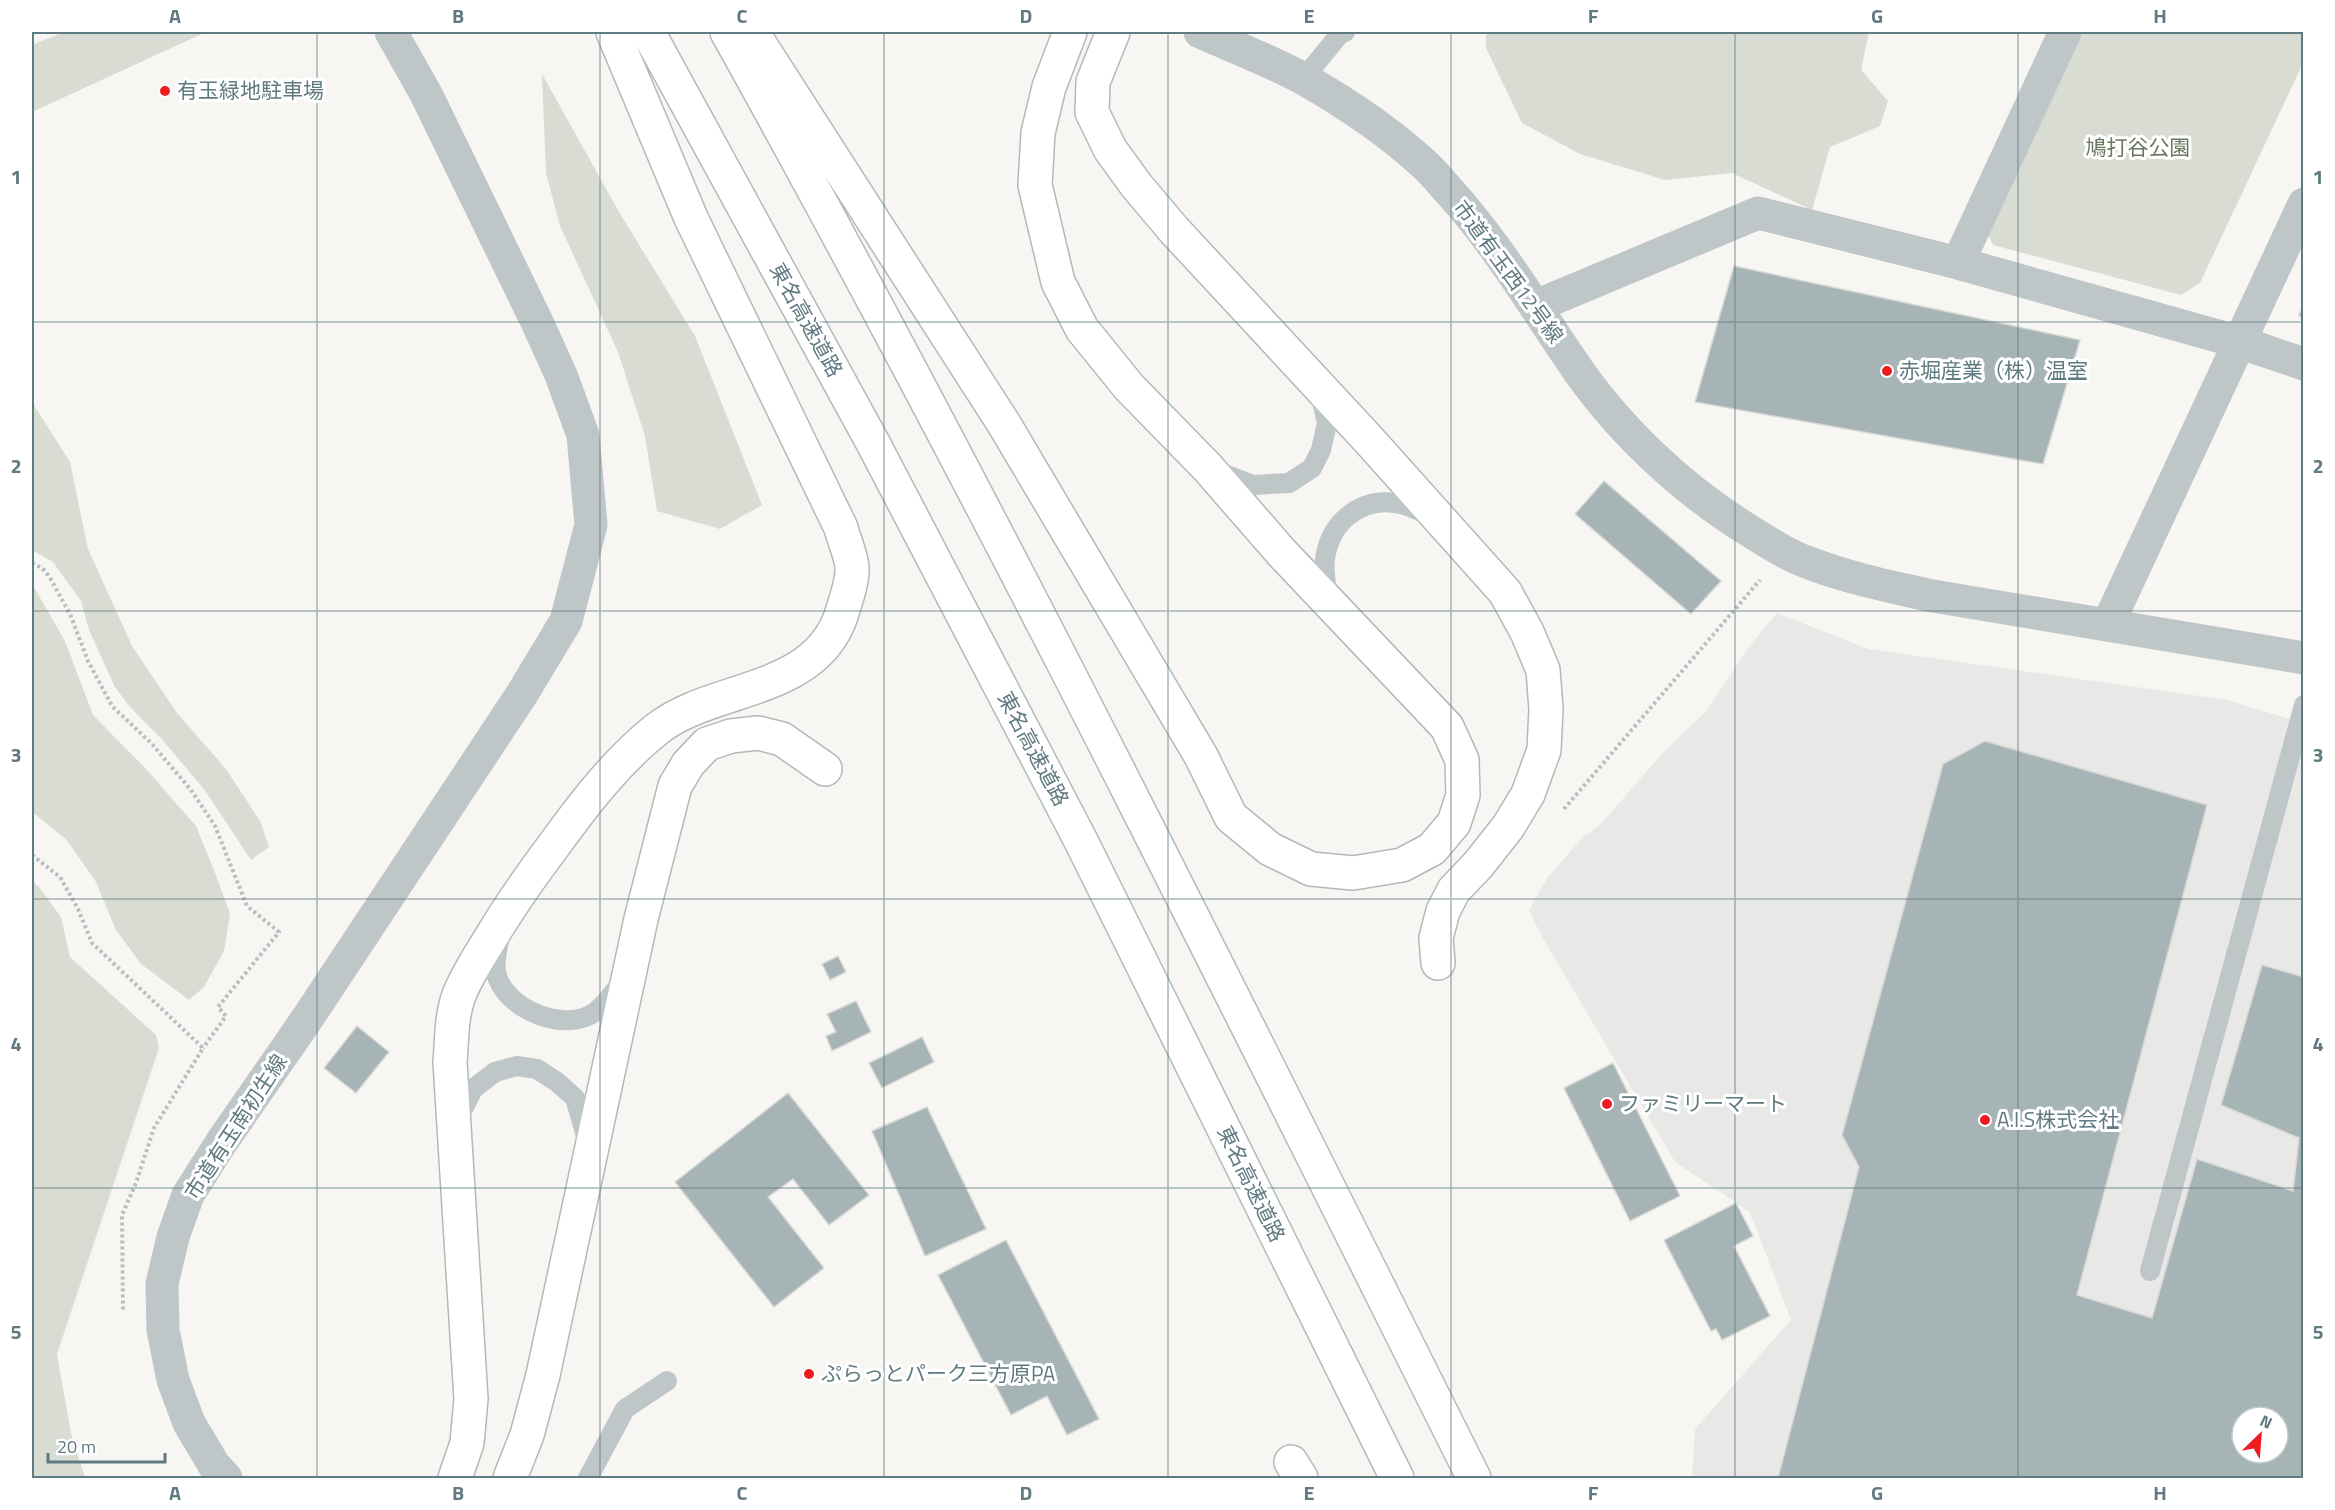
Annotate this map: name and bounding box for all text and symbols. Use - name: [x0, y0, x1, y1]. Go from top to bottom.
- text: A: [169, 0, 181, 31]
- text: B: [452, 0, 464, 31]
- text: C: [737, 0, 748, 31]
- text: D: [1020, 0, 1032, 31]
- text: E: [1303, 0, 1315, 31]
- text: F: [1588, 0, 1599, 31]
- text: G: [1871, 0, 1883, 31]
- text: H: [2153, 0, 2167, 31]
- place label: 有玉緑地駐車場: [177, 74, 324, 106]
- marker: 有玉緑地駐車場: [158, 84, 172, 98]
- park label: 鳩打谷公園: [2086, 131, 2191, 163]
- text: 1: [10, 161, 22, 192]
- text: 1: [2312, 161, 2324, 192]
- street label: 市道有玉西12号線: [1446, 193, 1572, 350]
- street label: 東名高速道路: [762, 257, 851, 382]
- place label: 赤堀産業（株）温室: [1899, 354, 2088, 386]
- marker: 赤堀産業（株）温室: [1880, 364, 1894, 378]
- text: 2: [10, 450, 22, 481]
- text: 2: [2312, 450, 2324, 481]
- street label: 東名高速道路: [990, 685, 1078, 812]
- text: 3: [10, 739, 22, 770]
- text: 3: [2312, 739, 2324, 770]
- text: 4: [10, 1028, 22, 1059]
- text: 4: [2312, 1028, 2324, 1059]
- street label: 市道有玉南初生線: [176, 1047, 294, 1206]
- place label: ファミリーマート: [1619, 1087, 1787, 1119]
- marker: ファミリーマート: [1600, 1097, 1614, 1111]
- place label: A.I.S株式会社: [1997, 1103, 2119, 1135]
- marker: A.I.S株式会社: [1978, 1113, 1992, 1127]
- street label: 東名高速道路: [1210, 1120, 1294, 1247]
- text: 5: [10, 1316, 22, 1347]
- text: 5: [2312, 1316, 2324, 1347]
- place label: ぷらっとパーク三方原PA: [821, 1357, 1056, 1389]
- marker: ぷらっとパーク三方原PA: [802, 1367, 816, 1381]
- north arrow: [2230, 1405, 2290, 1465]
- text: N: [2256, 1408, 2276, 1435]
- scale bar: [48, 1426, 165, 1464]
- text: 20 m: [57, 1433, 96, 1460]
- text: A: [169, 1477, 181, 1508]
- text: B: [452, 1477, 464, 1508]
- text: C: [737, 1477, 748, 1508]
- text: D: [1020, 1477, 1032, 1508]
- text: E: [1303, 1477, 1315, 1508]
- text: F: [1588, 1477, 1599, 1508]
- text: G: [1871, 1477, 1883, 1508]
- text: H: [2153, 1477, 2167, 1508]

